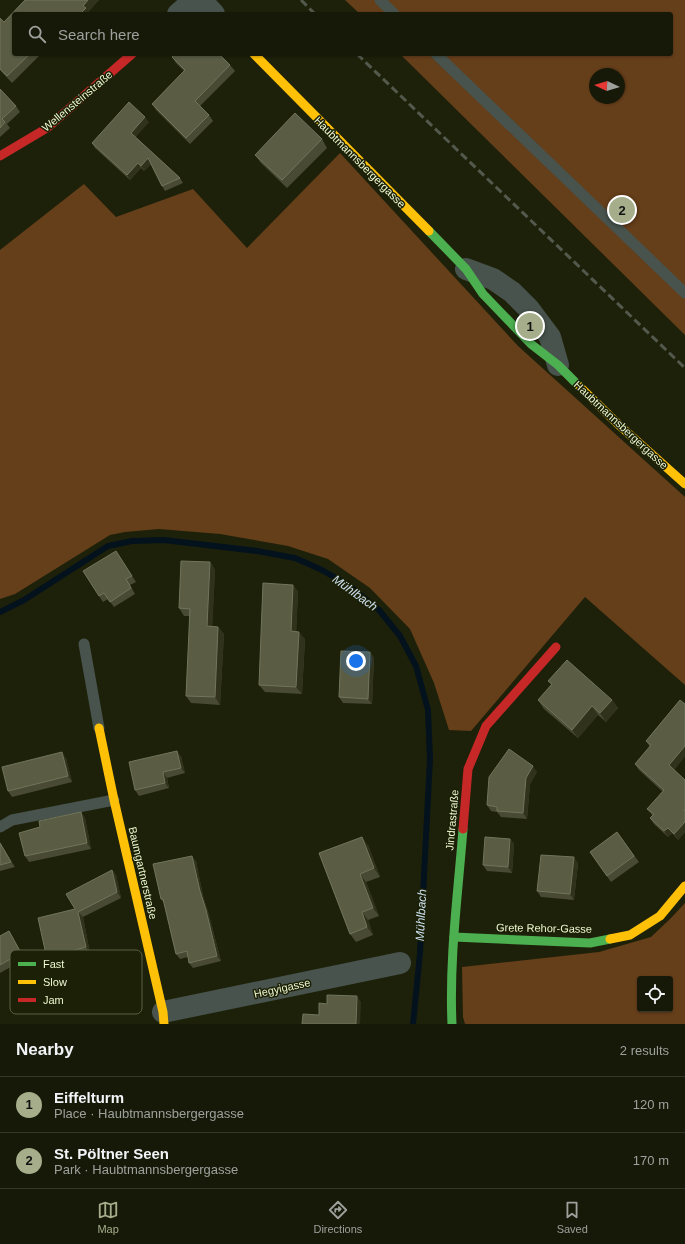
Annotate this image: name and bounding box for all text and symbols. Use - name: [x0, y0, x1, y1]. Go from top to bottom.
- search box: [12, 12, 673, 56]
- icon: search: [26, 23, 48, 45]
- text: Search here: [58, 26, 140, 43]
- street label: Wellensteinstraße: [39, 68, 115, 134]
- north arrow: [589, 68, 625, 104]
- street label: Haubtmannsbergergasse: [312, 114, 408, 210]
- pin: 2: [609, 195, 635, 225]
- pin: 1: [517, 311, 543, 341]
- street label: Haubtmannsbergergasse: [572, 378, 670, 472]
- water label: Mühlbach: [330, 572, 380, 614]
- your location: [346, 651, 366, 671]
- street label: Jindrastraße: [443, 789, 461, 851]
- street label: Baumgartnerstraße: [126, 825, 160, 921]
- water label: Mühlbach: [413, 888, 429, 941]
- street label: Grete Rehor-Gasse: [496, 921, 592, 935]
- legend: [10, 950, 142, 1014]
- text: Fast: [43, 958, 64, 970]
- text: Slow: [43, 976, 67, 988]
- street label: Hegyigasse: [253, 976, 311, 1000]
- map controls: [637, 976, 673, 1012]
- button: locate: [637, 976, 673, 1012]
- text: Jam: [43, 994, 64, 1006]
- text: Nearby: [16, 1040, 74, 1059]
- text: 2 results: [620, 1043, 669, 1058]
- text: Eiffelturm: [54, 1089, 124, 1106]
- text: 1: [25, 1097, 33, 1112]
- text: 120 m: [633, 1097, 669, 1112]
- text: Place · Haubtmannsbergergasse: [54, 1106, 244, 1121]
- text: St. Pöltner Seen: [54, 1145, 169, 1162]
- text: 2: [25, 1153, 33, 1168]
- text: 170 m: [633, 1153, 669, 1168]
- text: Park · Haubtmannsbergergasse: [54, 1162, 238, 1177]
- tab: Map: [97, 1199, 119, 1235]
- tab: Directions: [313, 1199, 362, 1235]
- tab: Saved: [557, 1199, 588, 1235]

